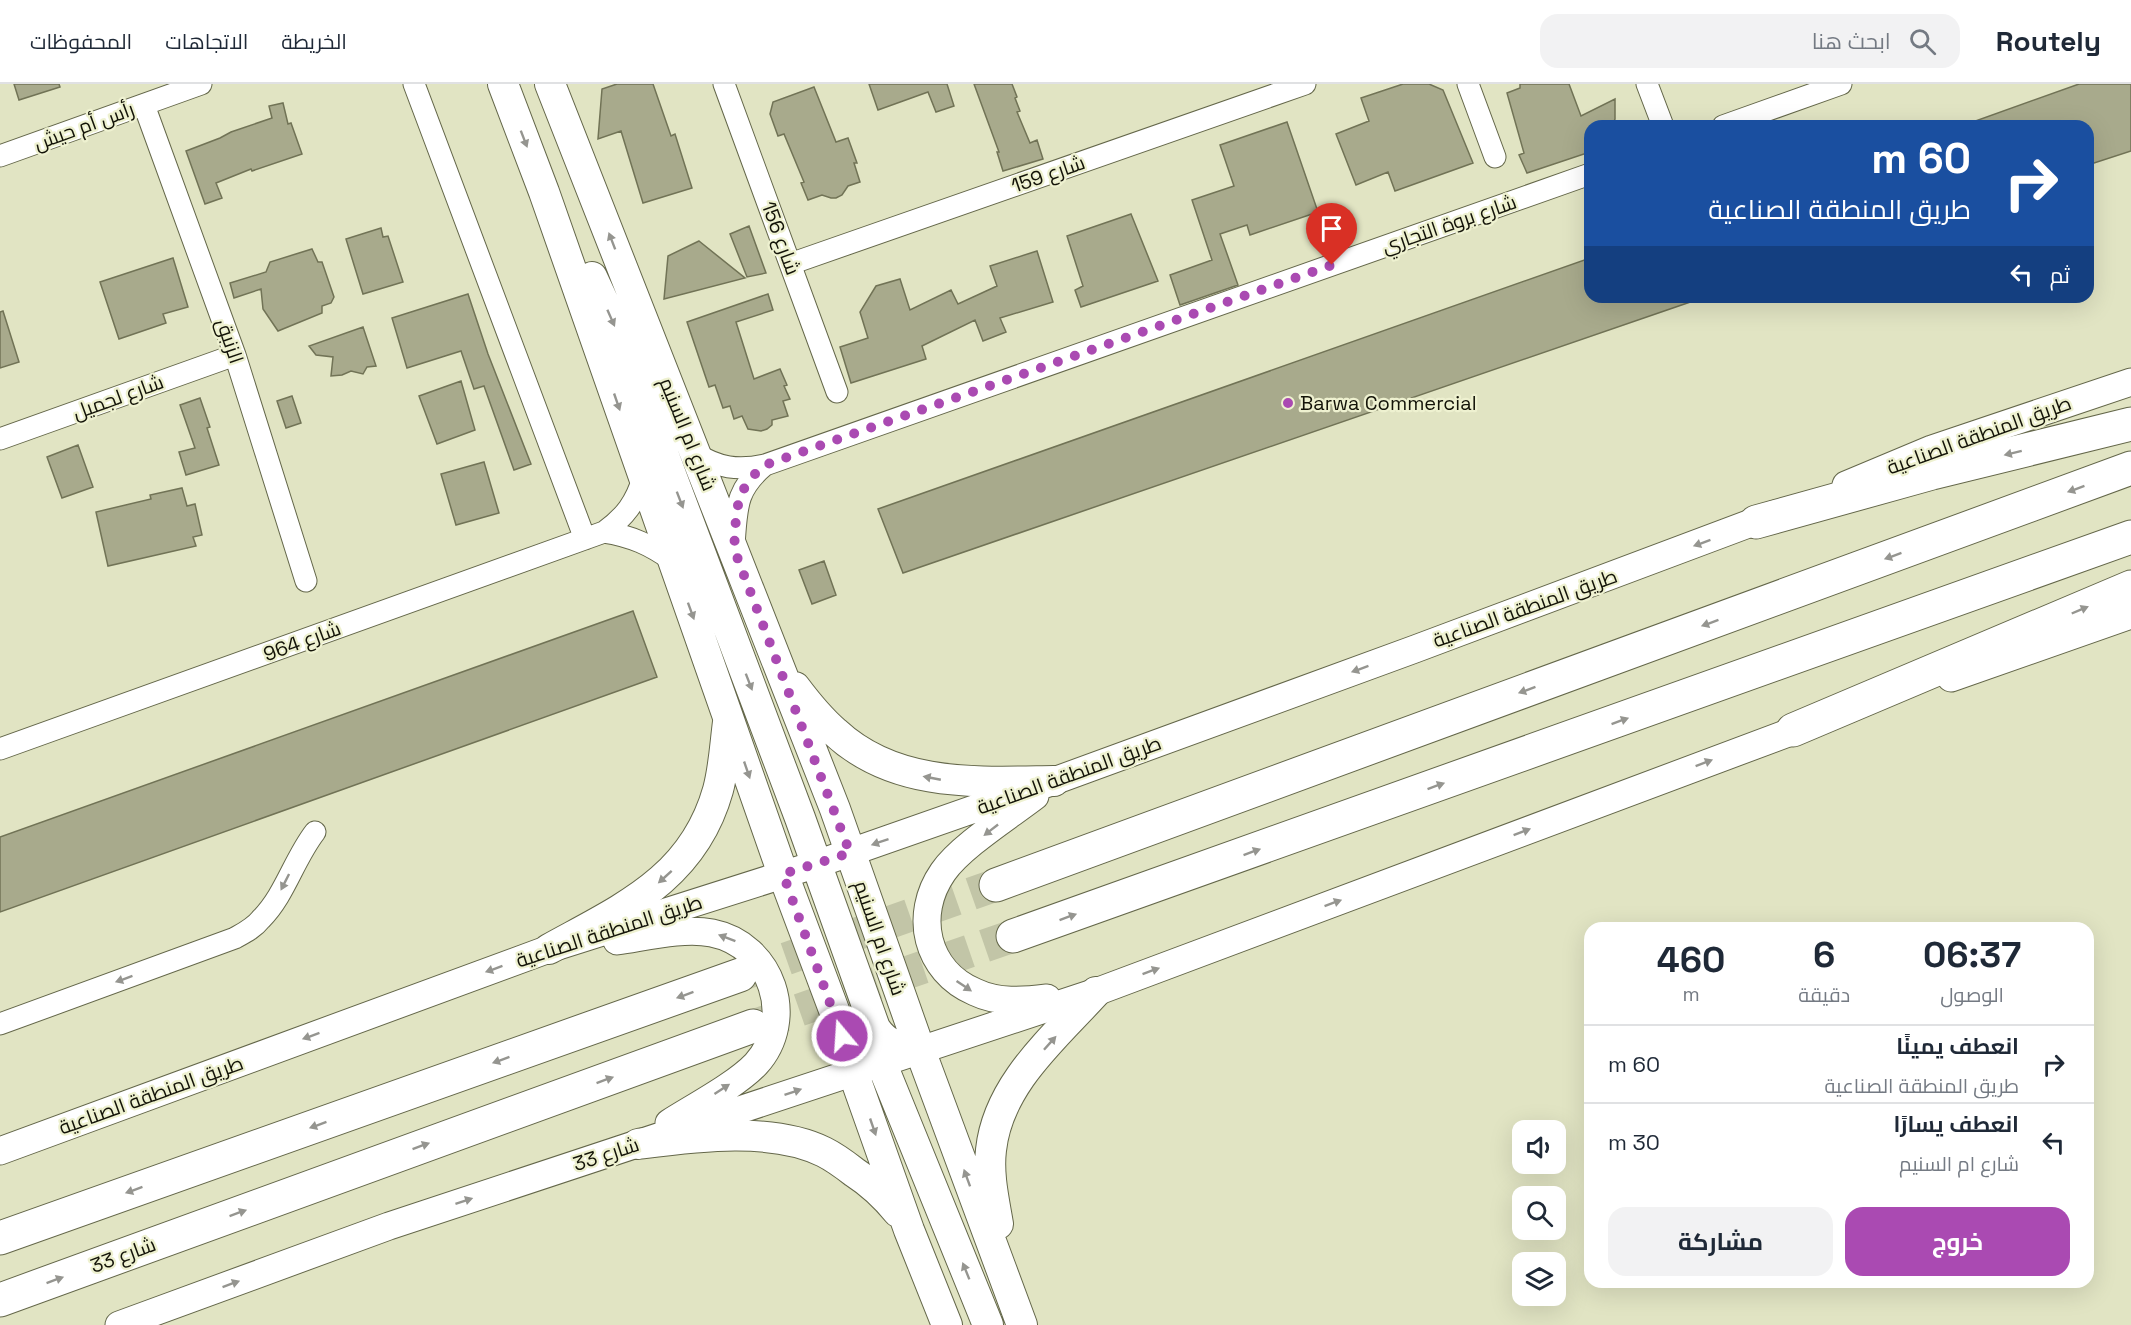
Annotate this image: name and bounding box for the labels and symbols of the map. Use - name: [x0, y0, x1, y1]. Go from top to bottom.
- street label: رأس أم حيش: [30, 96, 138, 157]
- one-way arrow: [519, 130, 529, 148]
- street label: شارع 159: [1008, 149, 1089, 200]
- street label: شارع بروة التجاري: [1378, 189, 1521, 262]
- street label: شارع 156: [755, 198, 806, 279]
- pin: [1306, 203, 1357, 265]
- one-way arrow: [606, 231, 616, 249]
- one-way arrow: [606, 309, 615, 326]
- street label: الزنبق: [210, 315, 250, 367]
- street label: شارع لجميل: [69, 369, 167, 426]
- street label: شارع ام السنيم: [653, 374, 723, 495]
- place label: Barwa Commercial: [1300, 390, 1477, 416]
- street label: طريق المنطقة الصناعية: [1883, 390, 2075, 480]
- one-way arrow: [612, 393, 622, 411]
- marker: Barwa Commercial: [1281, 396, 1295, 410]
- one-way arrow: [2004, 449, 2022, 459]
- one-way arrow: [2067, 484, 2085, 494]
- one-way arrow: [676, 491, 685, 509]
- one-way arrow: [1693, 538, 1711, 548]
- one-way arrow: [1884, 551, 1902, 561]
- street label: طريق المنطقة الصناعية: [1429, 563, 1621, 653]
- one-way arrow: [686, 602, 696, 620]
- one-way arrow: [2071, 605, 2089, 615]
- street label: شارع 964: [260, 615, 345, 668]
- one-way arrow: [1701, 618, 1719, 628]
- one-way arrow: [1351, 665, 1369, 675]
- one-way arrow: [744, 674, 754, 692]
- one-way arrow: [1518, 686, 1536, 695]
- one-way arrow: [1611, 715, 1629, 725]
- street label: طريق المنطقة الصناعية: [973, 730, 1165, 820]
- one-way arrow: [1696, 758, 1714, 768]
- one-way arrow: [743, 761, 753, 779]
- one-way arrow: [923, 773, 942, 782]
- one-way arrow: [1427, 781, 1445, 791]
- one-way arrow: [983, 824, 999, 836]
- one-way arrow: [1513, 827, 1531, 837]
- one-way arrow: [870, 838, 888, 848]
- one-way arrow: [1243, 846, 1261, 856]
- one-way arrow: [658, 870, 673, 883]
- one-way arrow: [281, 873, 291, 891]
- street label: شارع ام السنيم: [847, 877, 912, 999]
- street label: طريق المنطقة الصناعية: [512, 889, 706, 973]
- one-way arrow: [1325, 898, 1343, 908]
- one-way arrow: [1060, 911, 1078, 921]
- one-way arrow: [717, 933, 735, 943]
- one-way arrow: [485, 965, 503, 975]
- one-way arrow: [1142, 966, 1160, 975]
- one-way arrow: [115, 974, 133, 984]
- one-way arrow: [956, 980, 972, 991]
- one-way arrow: [676, 990, 694, 1000]
- position arrow: [810, 1004, 874, 1068]
- one-way arrow: [302, 1032, 320, 1042]
- one-way arrow: [1043, 1035, 1057, 1050]
- street label: طريق المنطقة الصناعية: [55, 1050, 247, 1140]
- one-way arrow: [492, 1055, 510, 1065]
- one-way arrow: [596, 1074, 614, 1084]
- one-way arrow: [714, 1083, 731, 1094]
- one-way arrow: [784, 1087, 802, 1096]
- one-way arrow: [868, 1118, 878, 1136]
- one-way arrow: [309, 1121, 327, 1131]
- street label: شارع 33: [570, 1131, 643, 1178]
- one-way arrow: [413, 1141, 431, 1151]
- one-way arrow: [962, 1169, 971, 1187]
- one-way arrow: [125, 1186, 143, 1196]
- one-way arrow: [455, 1196, 473, 1206]
- one-way arrow: [229, 1208, 247, 1218]
- street label: شارع 33: [87, 1231, 160, 1280]
- one-way arrow: [961, 1262, 970, 1280]
- one-way arrow: [46, 1274, 64, 1284]
- one-way arrow: [222, 1278, 240, 1288]

